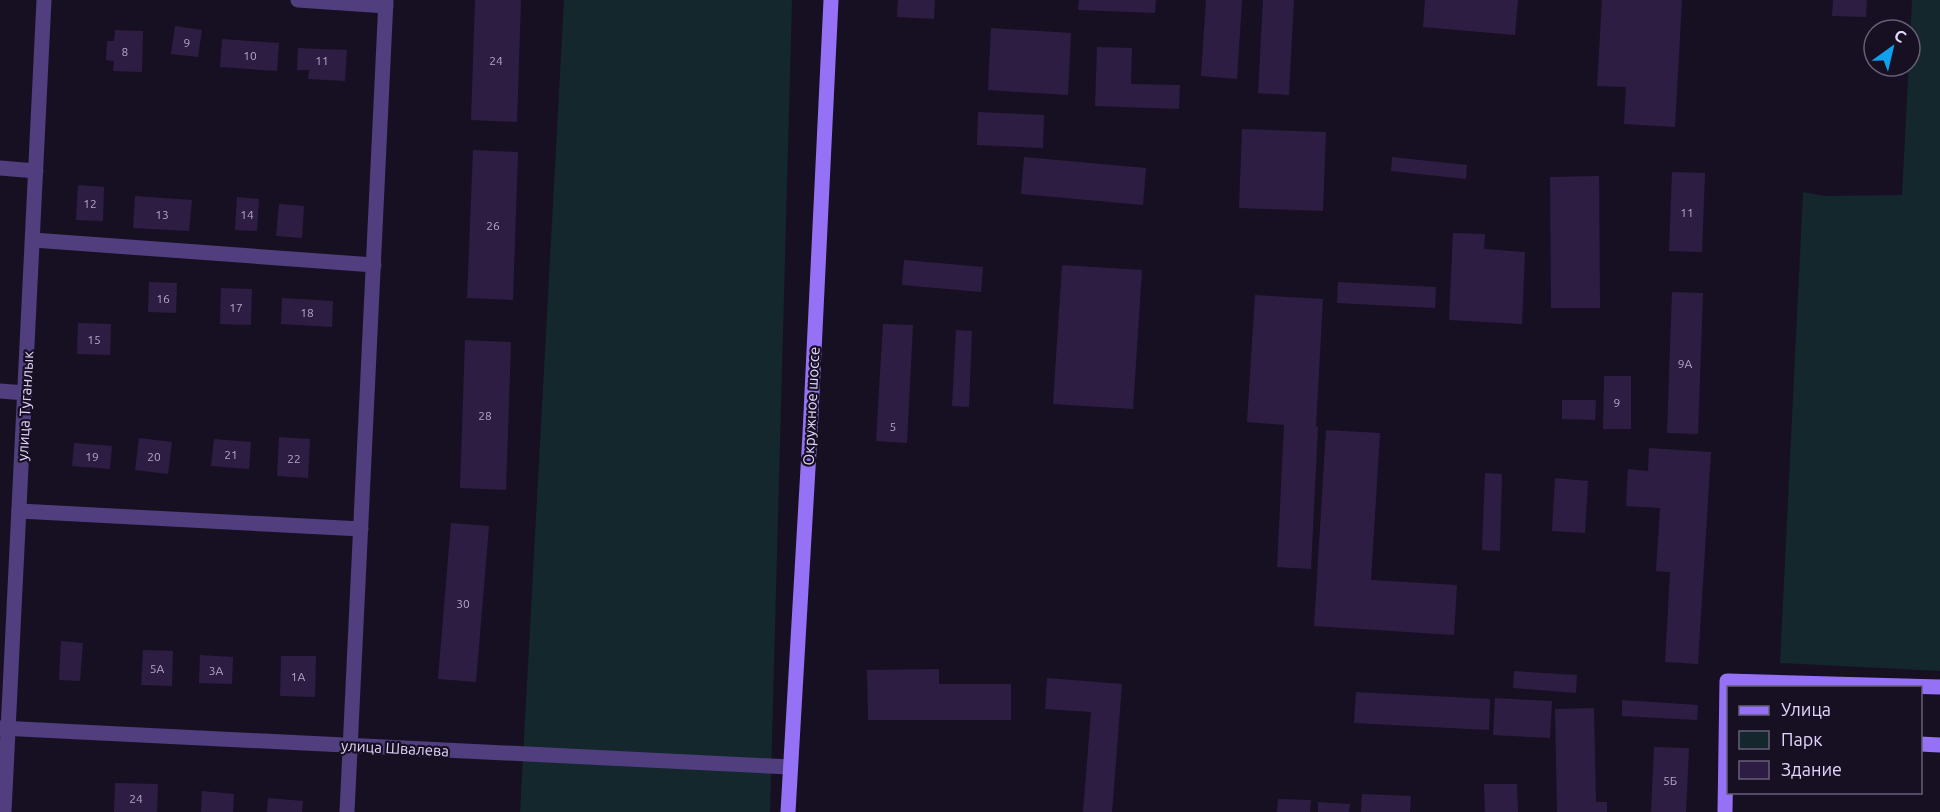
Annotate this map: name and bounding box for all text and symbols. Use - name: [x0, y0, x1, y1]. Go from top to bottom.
- north arrow: [1862, 18, 1922, 78]
- text: С: [1891, 25, 1910, 46]
- house number: 9: [184, 36, 190, 49]
- house number: 8: [122, 45, 129, 58]
- house number: 10: [243, 49, 257, 62]
- house number: 11: [315, 54, 329, 67]
- house number: 24: [489, 54, 503, 67]
- house number: 12: [83, 197, 97, 210]
- house number: 11: [1680, 206, 1694, 219]
- house number: 13: [155, 208, 169, 221]
- house number: 14: [240, 208, 254, 221]
- house number: 26: [486, 219, 500, 232]
- house number: 16: [156, 292, 170, 305]
- house number: 17: [229, 301, 243, 314]
- house number: 18: [300, 306, 314, 319]
- house number: 15: [87, 333, 101, 346]
- street label: Окружное шоссе: [799, 346, 823, 466]
- street label: улица Туганлык: [14, 350, 36, 461]
- house number: 9А: [1678, 357, 1692, 370]
- house number: 9: [1614, 396, 1620, 409]
- house number: 28: [478, 409, 492, 422]
- house number: 5: [890, 420, 896, 433]
- house number: 21: [224, 448, 238, 461]
- house number: 19: [85, 450, 99, 463]
- house number: 20: [147, 450, 161, 463]
- house number: 22: [287, 452, 301, 465]
- house number: 30: [456, 597, 470, 610]
- house number: 5А: [150, 662, 164, 675]
- house number: 3А: [209, 664, 223, 677]
- house number: 1А: [291, 670, 305, 683]
- legend: [1727, 686, 1922, 794]
- text: Улица: [1781, 699, 1831, 719]
- text: Парк: [1781, 729, 1822, 749]
- street label: улица Швалева: [341, 737, 449, 759]
- text: Здание: [1781, 759, 1842, 779]
- house number: 5Б: [1663, 774, 1677, 787]
- house number: 24: [129, 792, 143, 805]

